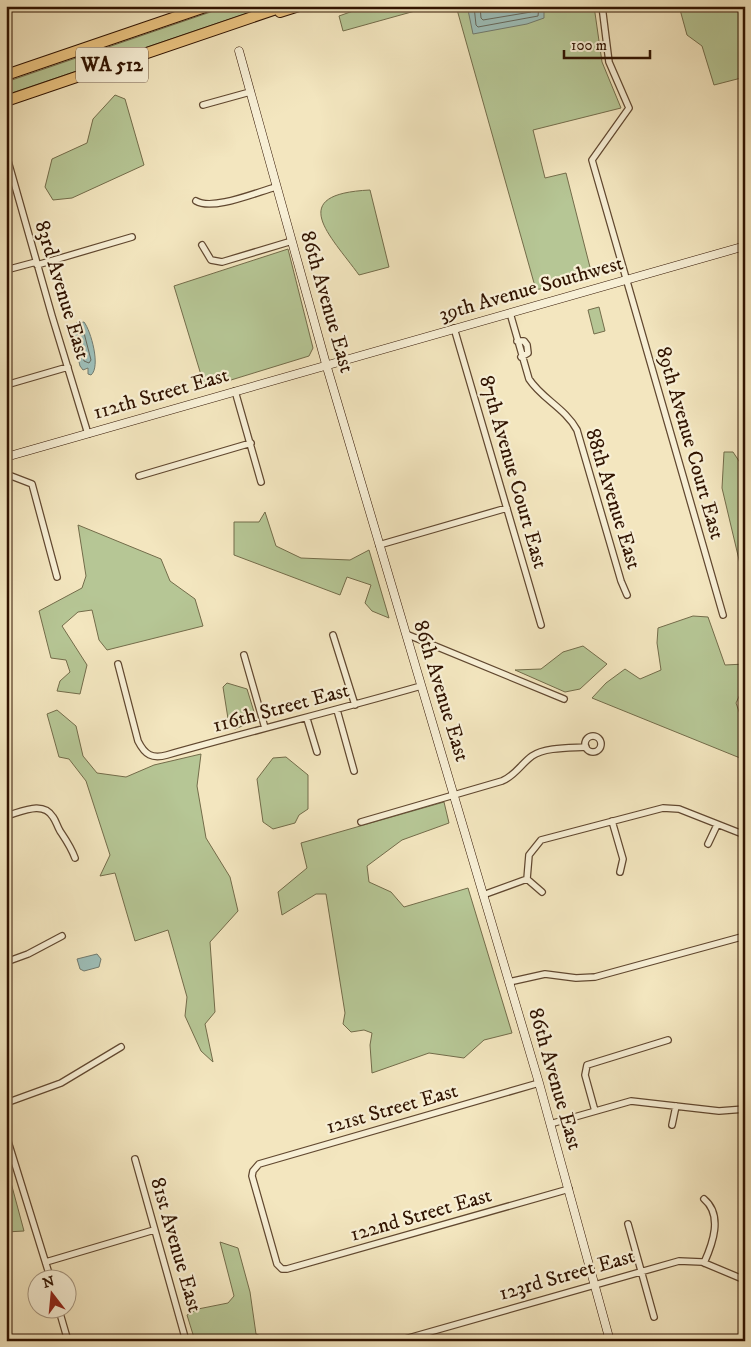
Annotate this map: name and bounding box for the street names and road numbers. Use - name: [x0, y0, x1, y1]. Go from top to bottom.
- road number: WA 512: [76, 48, 148, 82]
- street label: 83rd Avenue East: [29, 218, 96, 363]
- street label: 86th Avenue East: [294, 228, 360, 376]
- street label: 39th Avenue Southwest: [436, 250, 626, 328]
- street label: 89th Avenue Court East: [650, 344, 730, 543]
- street label: 112th Street East: [90, 362, 232, 426]
- street label: 87th Avenue Court East: [473, 372, 553, 572]
- street label: 88th Avenue East: [579, 425, 647, 573]
- street label: 86th Avenue East: [407, 617, 475, 765]
- street label: 116th Street East: [210, 677, 352, 739]
- street label: 86th Avenue East: [522, 1005, 588, 1153]
- street label: 121st Street East: [323, 1078, 461, 1140]
- street label: 81st Avenue East: [144, 1175, 208, 1316]
- street label: 122nd Street East: [347, 1182, 495, 1248]
- street label: 123rd Street East: [496, 1243, 638, 1307]

